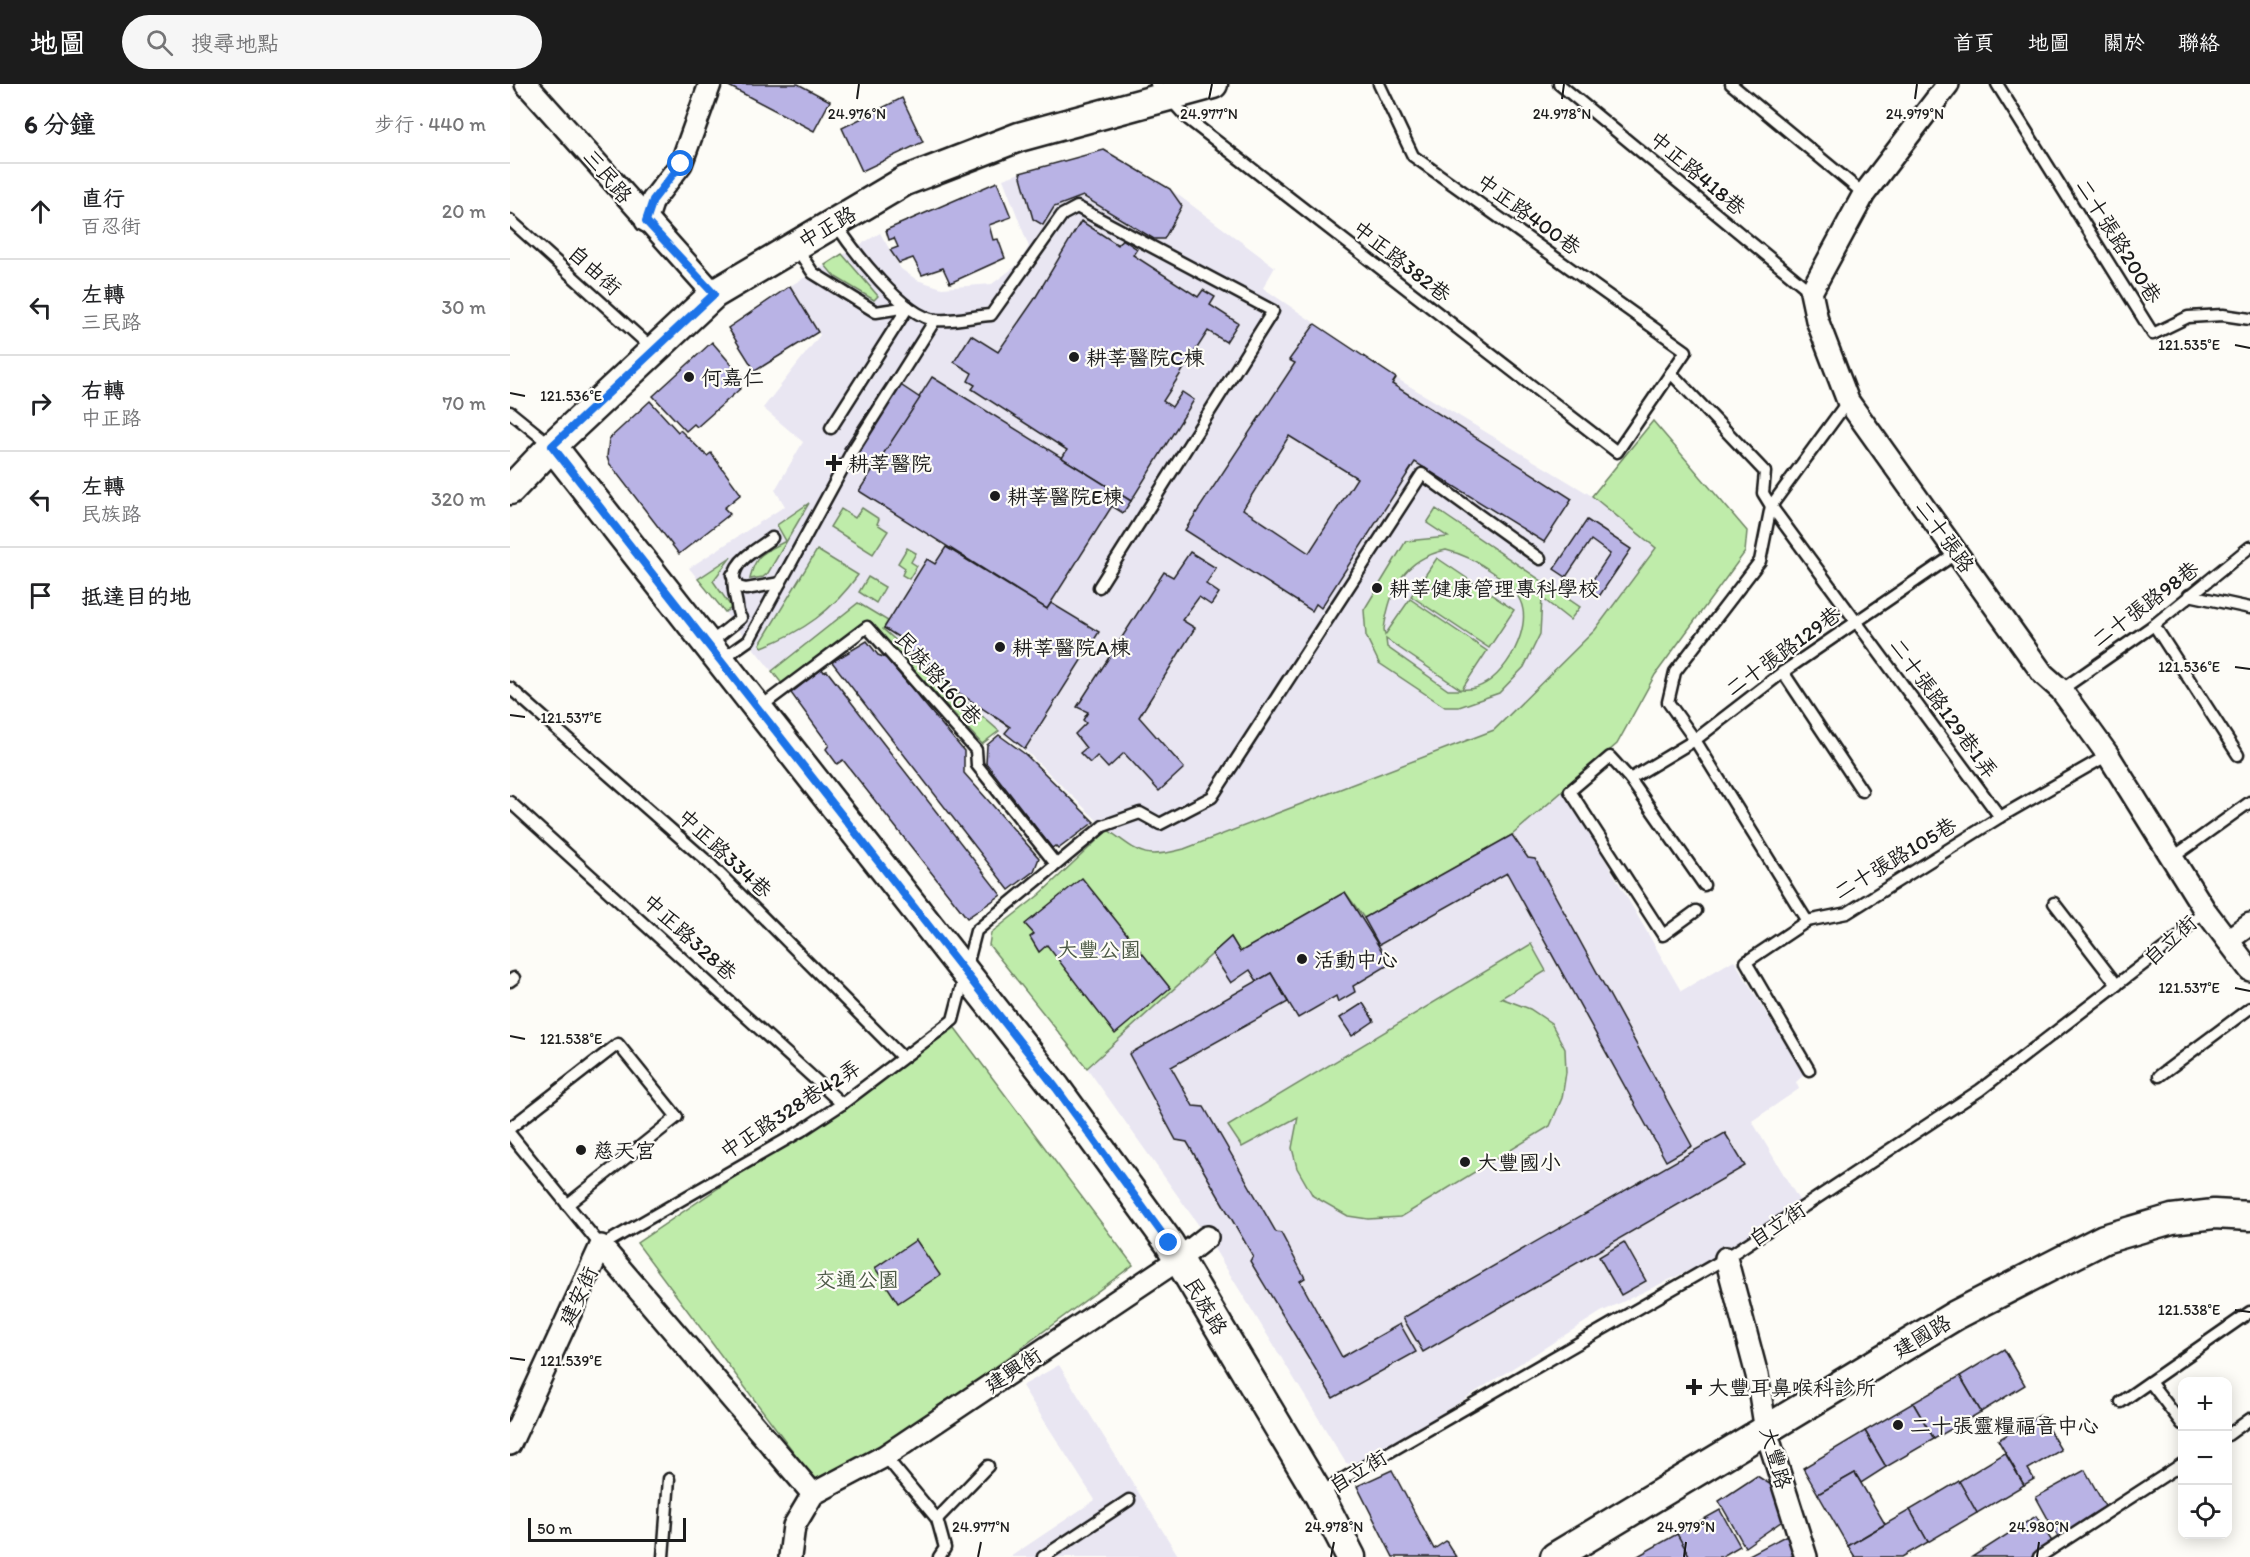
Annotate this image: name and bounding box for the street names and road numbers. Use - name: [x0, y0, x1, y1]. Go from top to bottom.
- street label: 中正路418巷: [1645, 126, 1751, 220]
- street label: 三民路: [578, 144, 638, 208]
- street label: 中正路400巷: [1472, 168, 1586, 260]
- street label: 二十張路200巷: [2071, 174, 2167, 308]
- street label: 中正路: [793, 200, 861, 254]
- street label: 中正路382巷: [1348, 215, 1456, 307]
- street label: 自由街: [563, 240, 627, 300]
- street label: 二十張路: [1910, 495, 1980, 577]
- street label: 二十張路98巷: [2087, 556, 2203, 652]
- street label: 二十張路129巷: [1720, 601, 1846, 701]
- street label: 民族路160巷: [890, 626, 988, 730]
- street label: 二十張路129巷1弄: [1885, 633, 2003, 783]
- street label: 中正路334巷: [673, 803, 777, 903]
- street label: 二十張路105巷: [1829, 812, 1961, 904]
- street label: 中正路328巷: [638, 888, 742, 986]
- street label: 自立街: [2138, 910, 2202, 970]
- street label: 中正路328巷42弄: [715, 1054, 865, 1164]
- street label: 自立街: [1744, 1196, 1810, 1252]
- street label: 建安街: [553, 1262, 603, 1330]
- street label: 民族路: [1179, 1273, 1233, 1339]
- street label: 建國路: [1889, 1309, 1955, 1363]
- street label: 建興街: [980, 1342, 1046, 1398]
- street label: 大豐路: [1755, 1424, 1797, 1492]
- street label: 自立街: [1325, 1444, 1391, 1498]

